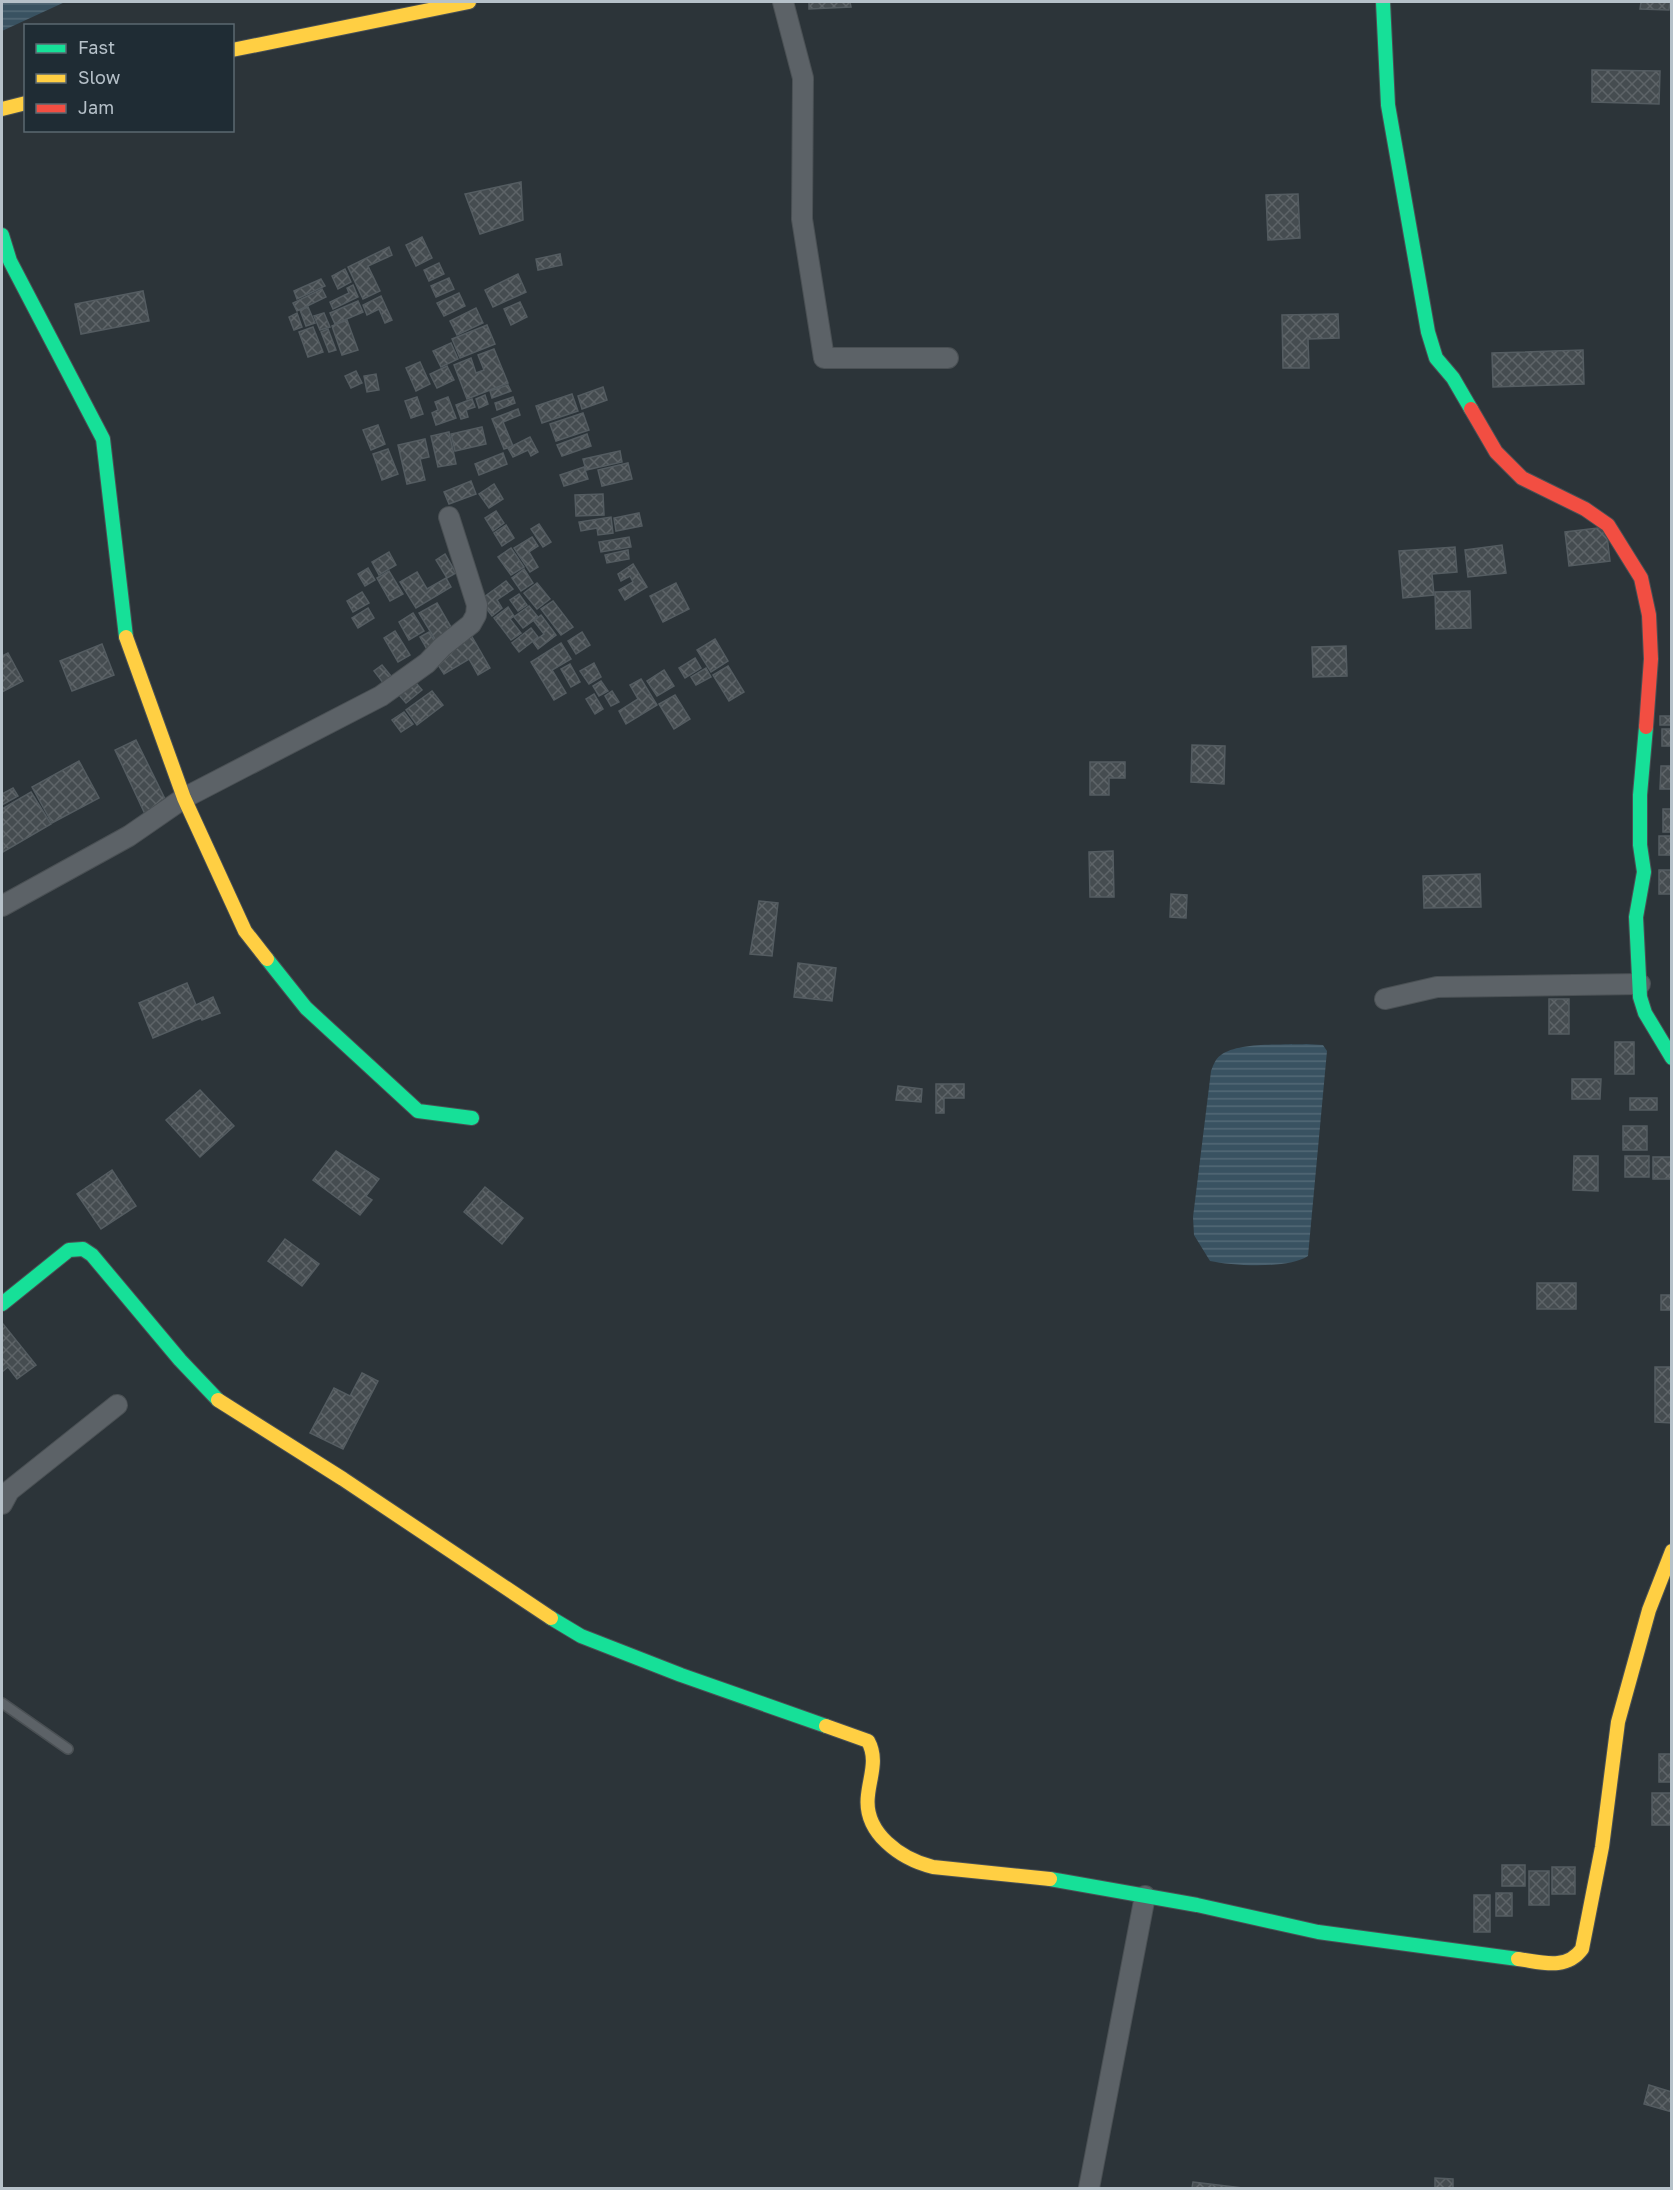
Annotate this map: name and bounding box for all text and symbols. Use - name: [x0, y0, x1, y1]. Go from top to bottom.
- legend: [24, 24, 234, 132]
- text: Fast: [78, 36, 115, 58]
- text: Slow: [78, 66, 121, 88]
- text: Jam: [78, 96, 114, 118]

